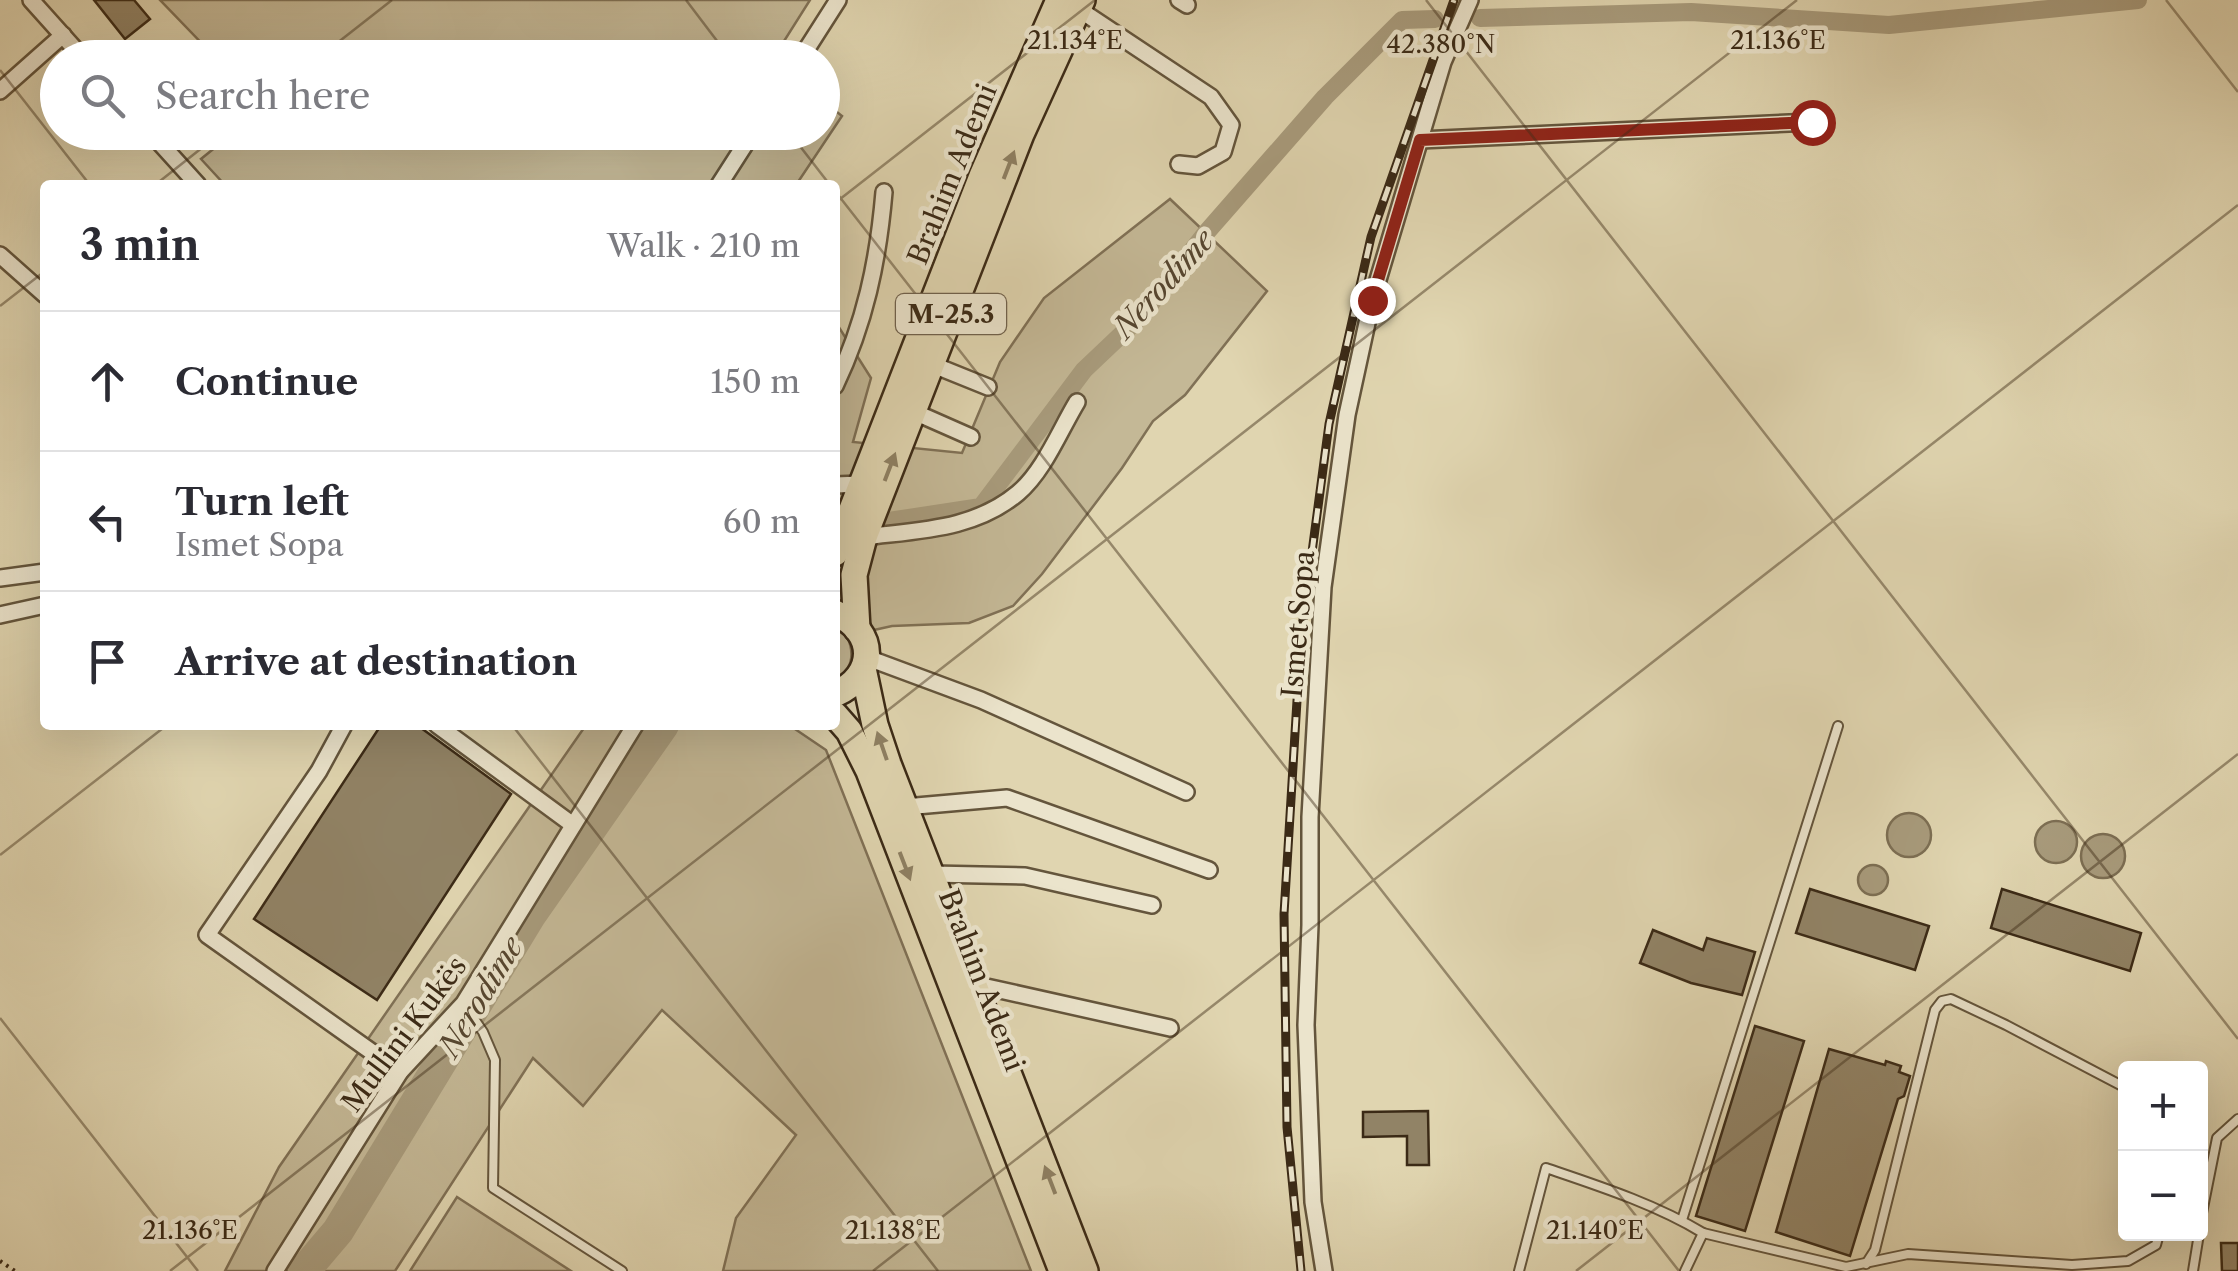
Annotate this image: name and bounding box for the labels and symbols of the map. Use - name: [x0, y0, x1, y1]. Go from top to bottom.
- text: 21.134°E: [1027, 25, 1123, 56]
- text: 21.136°E: [1730, 25, 1826, 56]
- text: 42.380°N: [1387, 29, 1495, 60]
- street label: Brahim Ademi: [900, 79, 1004, 269]
- route start: [1790, 100, 1836, 146]
- one-way arrow: [1002, 150, 1017, 180]
- water label: Nerodime: [1104, 221, 1223, 347]
- route end: [1350, 278, 1396, 324]
- road number: M-25.3: [896, 294, 1006, 334]
- one-way arrow: [883, 452, 898, 482]
- street label: Ismet Sopa: [1275, 549, 1321, 699]
- one-way arrow: [874, 731, 889, 761]
- one-way arrow: [898, 851, 914, 881]
- street label: Brahim Ademi: [932, 884, 1032, 1076]
- water label: Nerodime: [429, 929, 532, 1065]
- street label: Mullini Kukës: [335, 950, 473, 1118]
- one-way arrow: [1041, 1165, 1057, 1195]
- text: 21.136°E: [142, 1215, 238, 1246]
- text: 21.138°E: [845, 1215, 941, 1246]
- text: 21.140°E: [1546, 1215, 1644, 1246]

